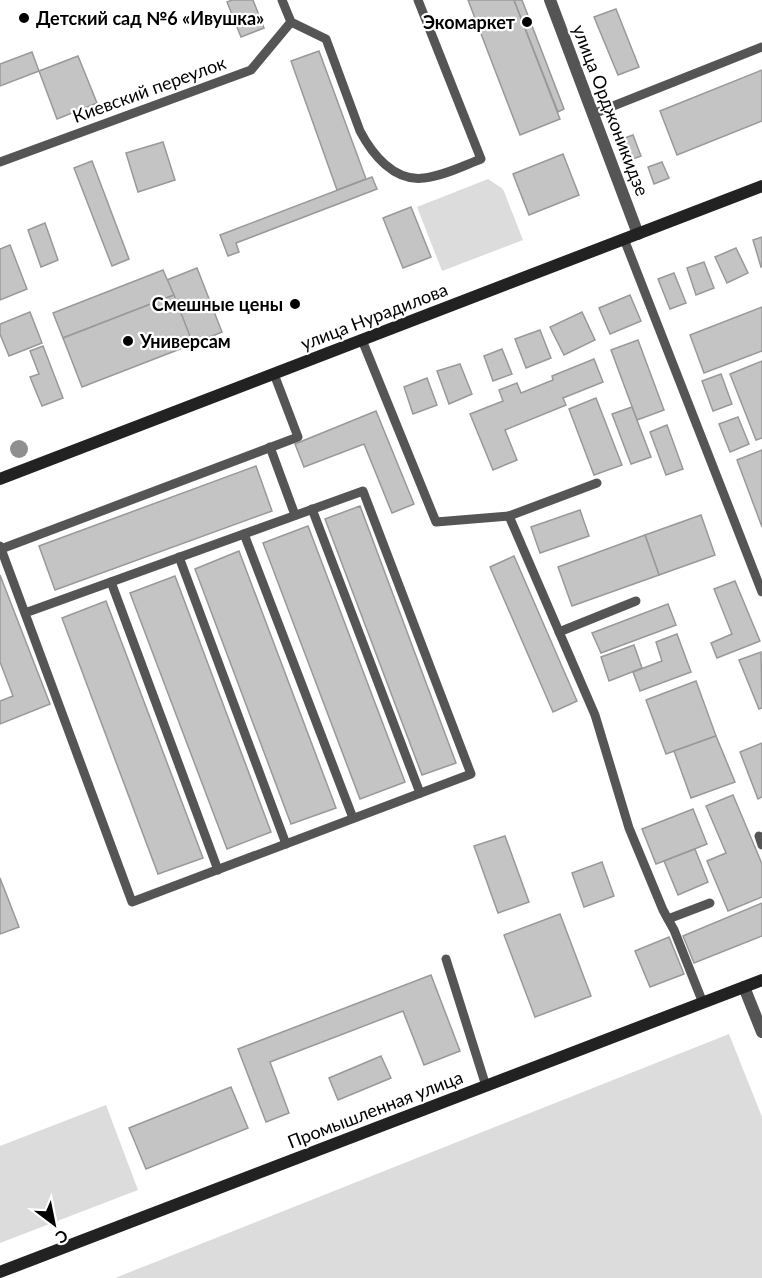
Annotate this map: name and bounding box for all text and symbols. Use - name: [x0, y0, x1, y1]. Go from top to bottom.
- place label: Детский сад №6 «Ивушка»: [36, 7, 264, 29]
- marker: Детский сад №6 «Ивушка»: [17, 11, 31, 25]
- place label: Экомаркет: [423, 11, 516, 33]
- marker: Экомаркет: [520, 15, 534, 29]
- street label: улица Орджоникидзе: [568, 21, 654, 199]
- street label: Киевский переулок: [69, 51, 229, 127]
- street label: улица Нурадилова: [297, 278, 451, 354]
- place label: Смешные цены: [152, 293, 283, 315]
- marker: Смешные цены: [288, 297, 302, 311]
- place label: Универсам: [139, 330, 231, 352]
- marker: Универсам: [121, 334, 135, 348]
- street label: Промышленная улица: [284, 1065, 466, 1153]
- north arrow: [24, 1194, 84, 1254]
- text: С: [52, 1226, 72, 1248]

